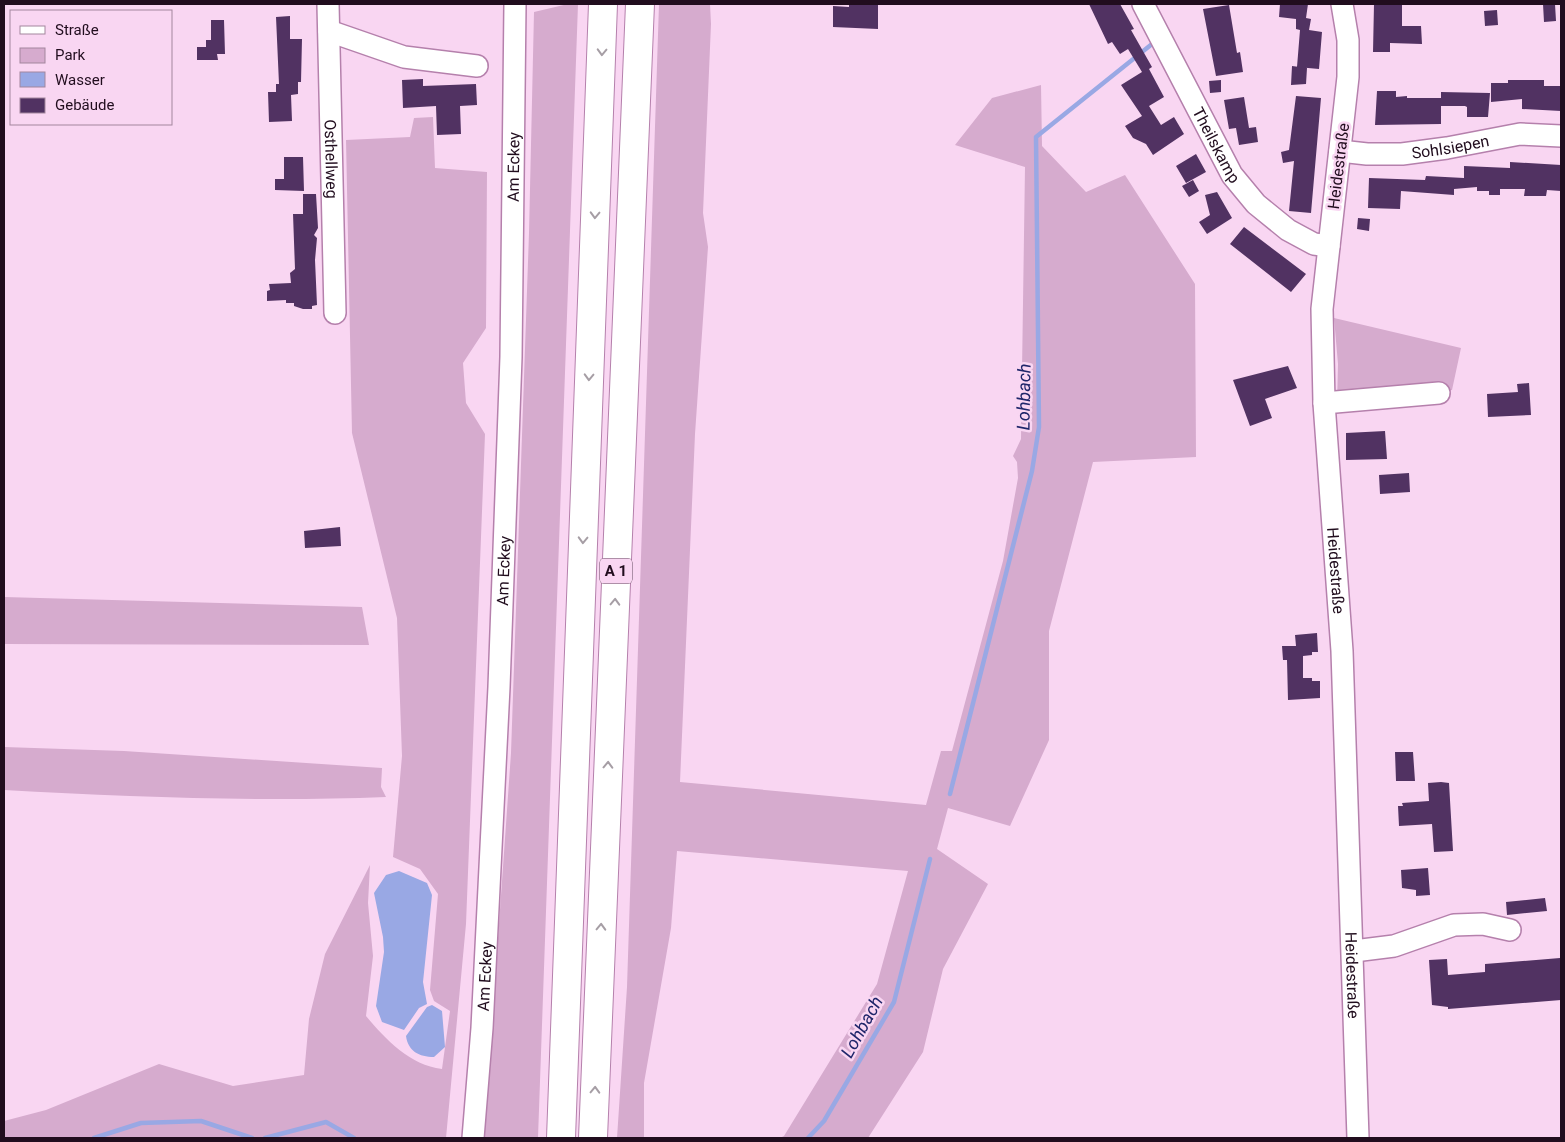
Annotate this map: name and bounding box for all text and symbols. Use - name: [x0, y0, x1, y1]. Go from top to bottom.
- legend: [10, 10, 172, 125]
- text: Straße: [55, 21, 99, 39]
- text: Park: [55, 46, 86, 64]
- one-way arrow: [596, 49, 607, 57]
- text: Wasser: [55, 71, 105, 89]
- text: Gebäude: [55, 96, 114, 114]
- street label: Theilskamp: [1188, 104, 1244, 187]
- street label: Osthellweg: [321, 119, 341, 199]
- street label: Heidestraße: [1324, 122, 1353, 210]
- street label: Sohlsiepen: [1410, 131, 1491, 163]
- street label: Am Eckey: [504, 132, 524, 202]
- one-way arrow: [590, 211, 601, 219]
- water label: Lohbach: [1012, 363, 1035, 431]
- one-way arrow: [584, 373, 595, 381]
- street label: Heidestraße: [1323, 527, 1348, 615]
- street label: Am Eckey: [493, 535, 514, 606]
- one-way arrow: [578, 536, 589, 544]
- road number: A 1: [600, 558, 632, 584]
- one-way arrow: [609, 598, 620, 606]
- one-way arrow: [602, 761, 613, 769]
- one-way arrow: [596, 923, 607, 931]
- street label: Heidestraße: [1341, 932, 1363, 1019]
- street label: Am Eckey: [474, 941, 496, 1012]
- water label: Lohbach: [836, 992, 887, 1061]
- one-way arrow: [590, 1085, 600, 1093]

